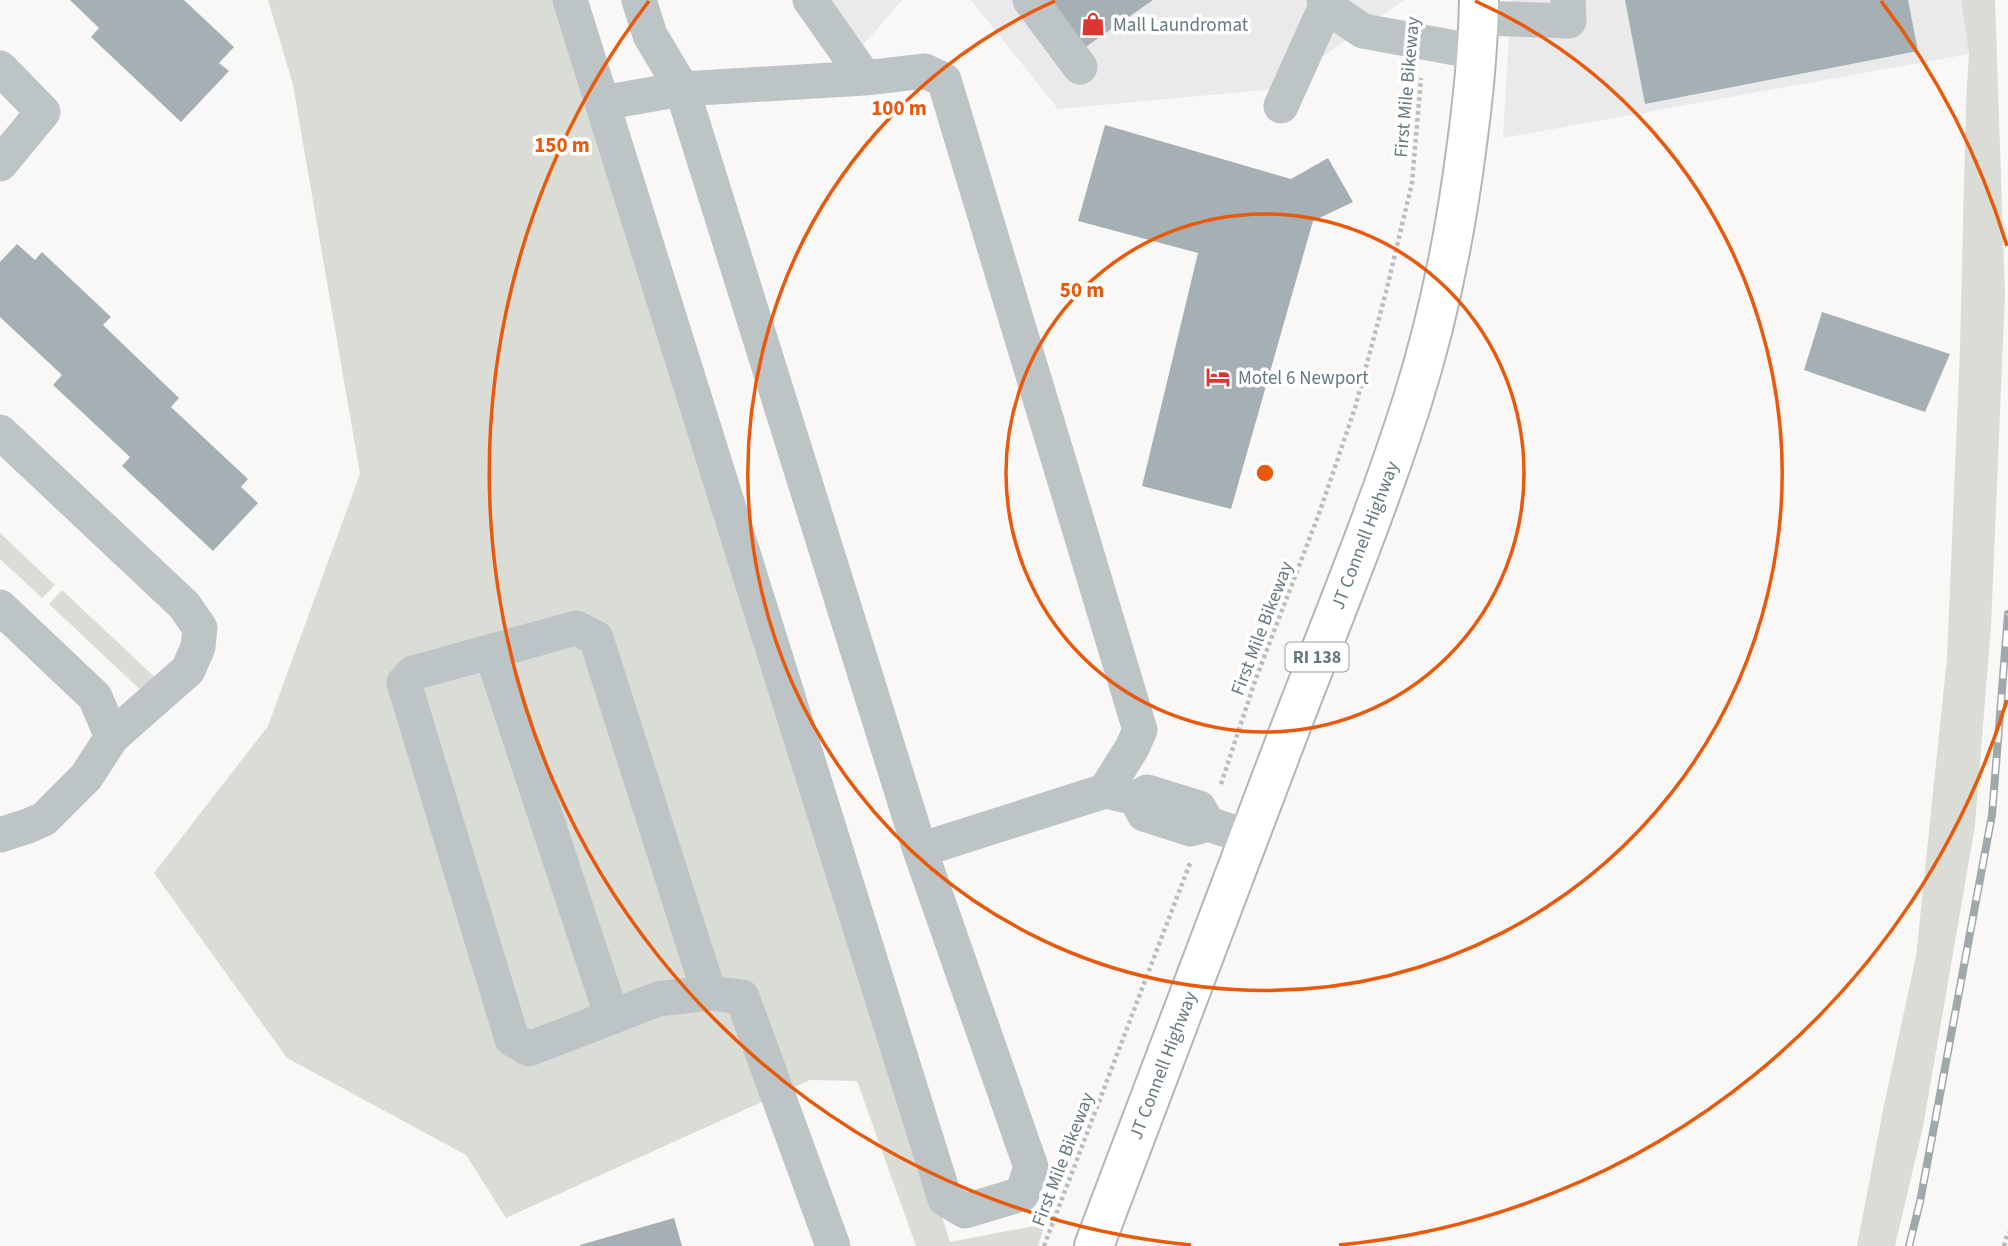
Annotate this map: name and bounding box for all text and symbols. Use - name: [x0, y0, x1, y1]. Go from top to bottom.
- shop icon: Mall Laundromat: [1079, 10, 1107, 38]
- place label: Mall Laundromat: [1113, 12, 1249, 39]
- street label: First Mile Bikeway: [1388, 15, 1427, 159]
- text: 100 m: [871, 93, 927, 123]
- text: 150 m: [534, 130, 590, 160]
- text: 50 m: [1060, 275, 1104, 305]
- hotel icon: Motel 6 Newport: [1204, 363, 1232, 391]
- place label: Motel 6 Newport: [1238, 365, 1369, 392]
- street label: JT Connell Highway: [1325, 457, 1406, 614]
- centre of rings: [1253, 461, 1277, 485]
- street label: First Mile Bikeway: [1224, 558, 1300, 699]
- road number: RI 138: [1286, 642, 1348, 672]
- street label: JT Connell Highway: [1123, 987, 1204, 1144]
- street label: First Mile Bikeway: [1025, 1089, 1101, 1230]

